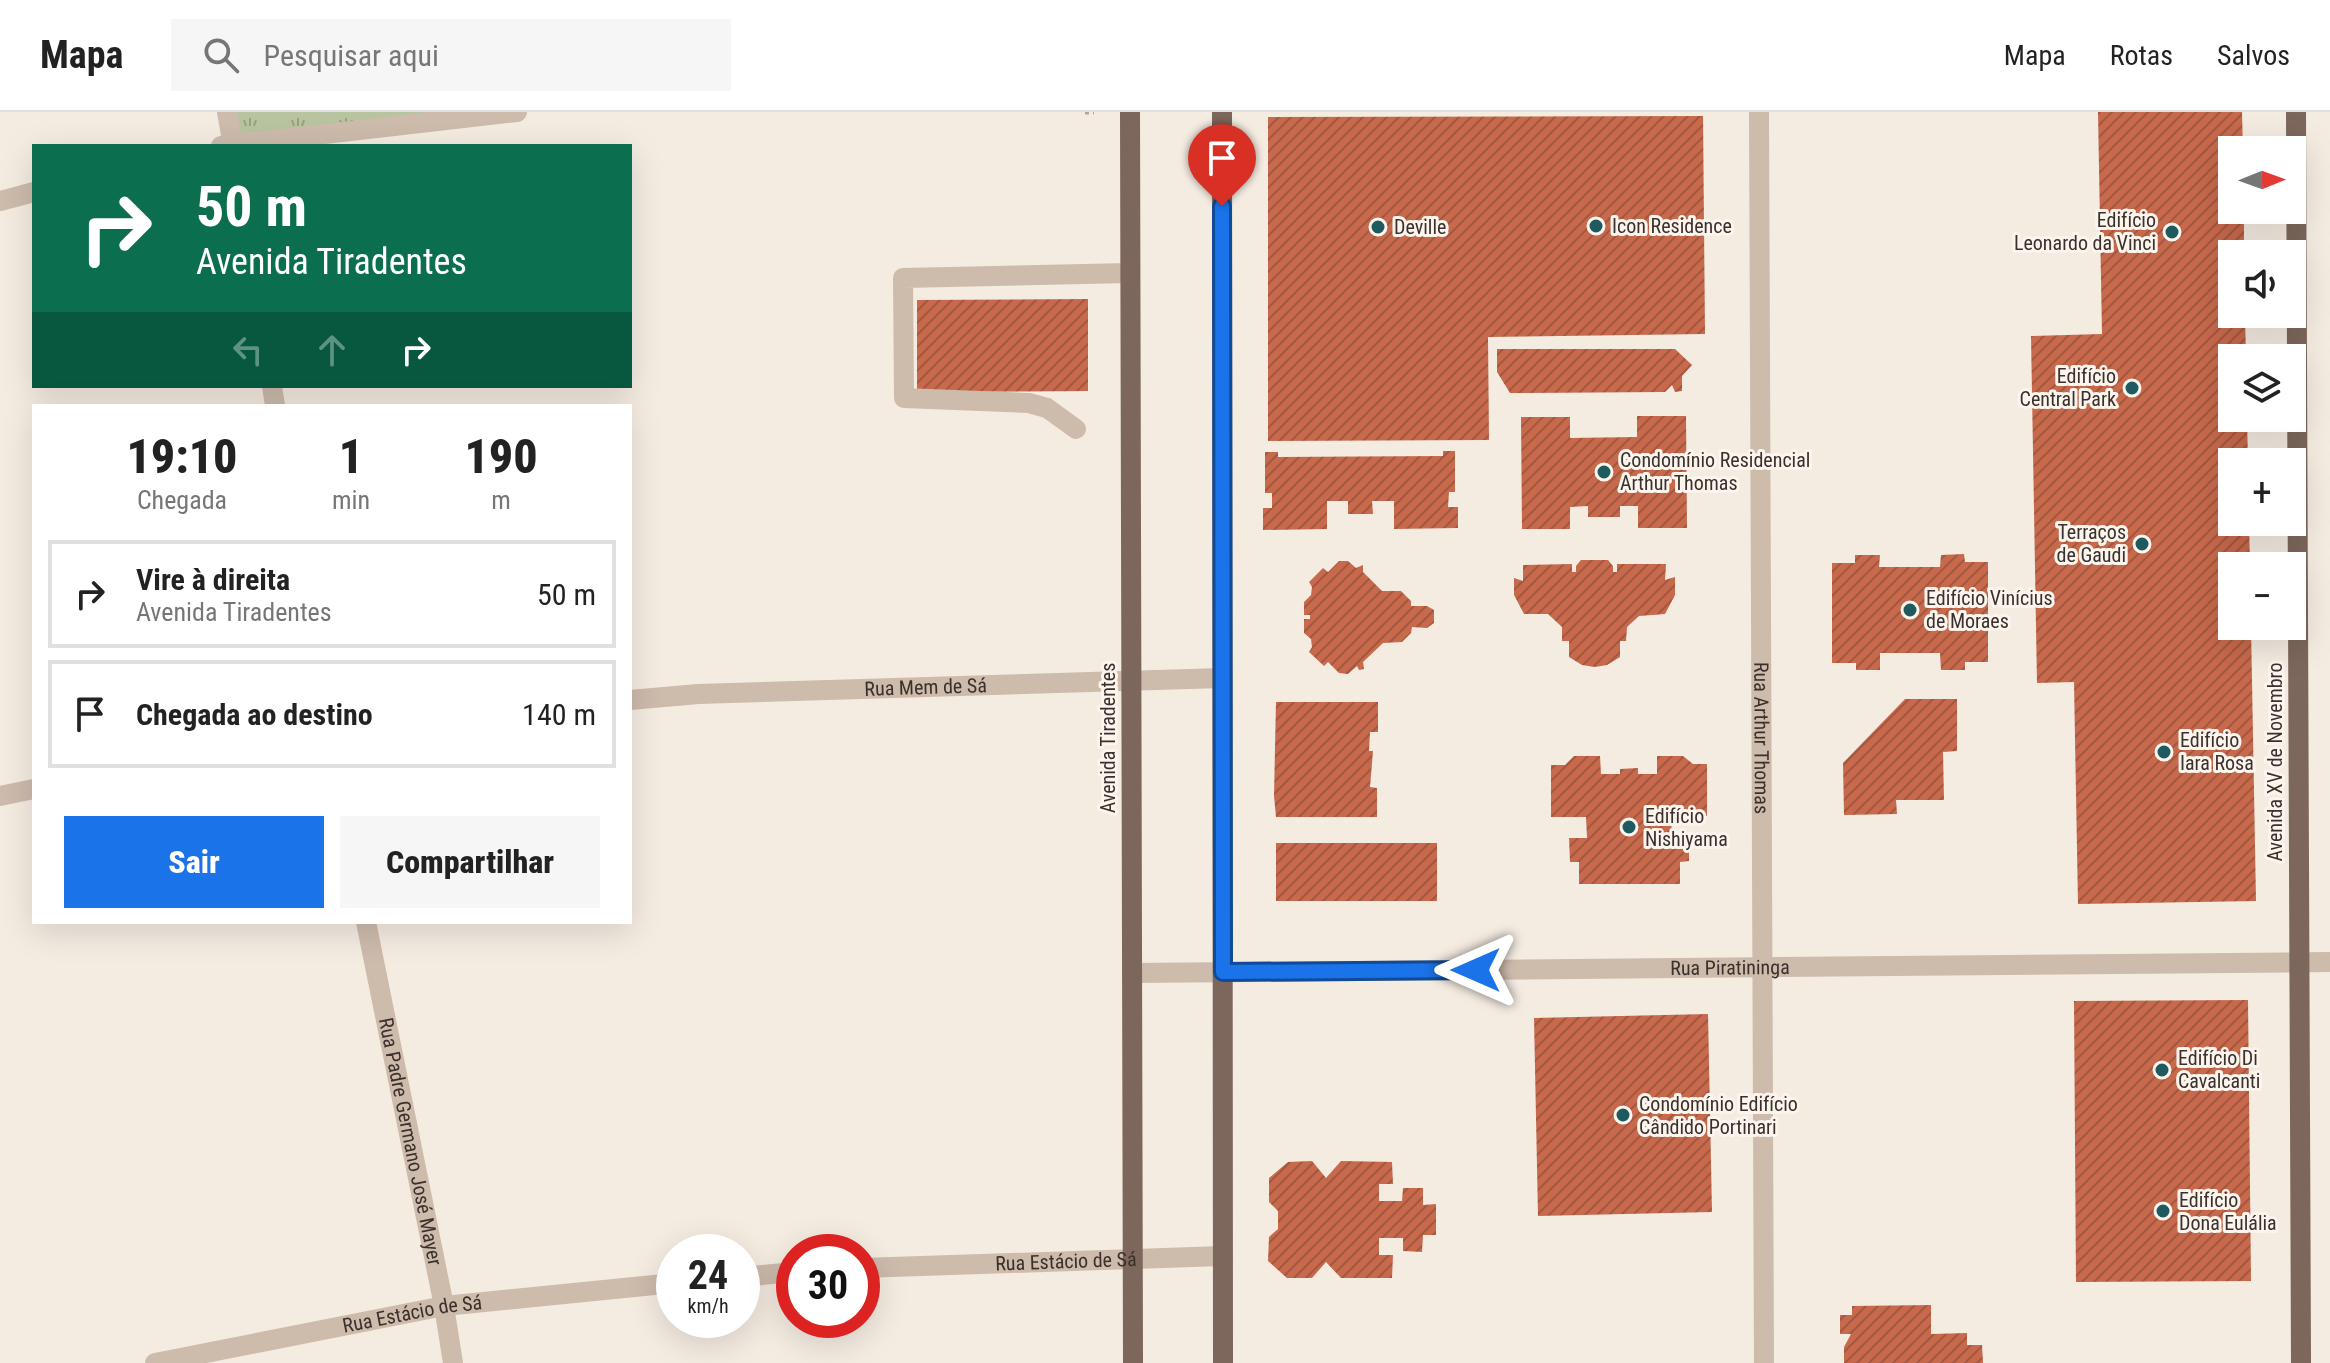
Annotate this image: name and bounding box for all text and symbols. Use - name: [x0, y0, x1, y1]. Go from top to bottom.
- search box: [171, 19, 731, 91]
- text: Mapa: [40, 33, 123, 77]
- icon: search: [199, 33, 243, 77]
- text: Pesquisar aqui: [263, 38, 439, 73]
- text: Mapa: [2004, 39, 2066, 72]
- text: Rotas: [2110, 39, 2173, 72]
- text: Salvos: [2217, 39, 2290, 72]
- pin: [1188, 124, 1256, 206]
- icon: arrive: [1200, 136, 1244, 180]
- north arrow: [2218, 136, 2306, 224]
- map controls: [2218, 136, 2306, 640]
- text: 50 m: [196, 174, 307, 240]
- icon: right: [64, 176, 168, 280]
- place label: Edifício Leonardo da Vinci: [2014, 208, 2156, 255]
- place label: Icon Residence: [1612, 214, 1732, 238]
- place label: Deville: [1394, 215, 1446, 239]
- marker: Icon Residence: [1587, 217, 1605, 235]
- marker: Deville: [1369, 218, 1387, 236]
- marker: Edifício Leonardo da Vinci: [2163, 223, 2181, 241]
- button: sound: [2218, 240, 2306, 328]
- text: Avenida Tiradentes: [196, 241, 467, 283]
- icon: left: [226, 328, 270, 372]
- icon: ahead: [310, 328, 354, 372]
- icon: right: [394, 328, 438, 372]
- button: layers: [2218, 344, 2306, 432]
- place label: Edifício Central Park: [2020, 364, 2116, 411]
- marker: Edifício Central Park: [2123, 379, 2141, 397]
- text: 19:10: [126, 428, 238, 485]
- text: 1: [339, 428, 363, 485]
- text: 190: [464, 428, 538, 485]
- place label: Condomínio Residencial Arthur Thomas: [1620, 448, 1810, 495]
- button: +: [2218, 448, 2306, 536]
- marker: Condomínio Residencial Arthur Thomas: [1595, 463, 1613, 481]
- text: Chegada: [137, 485, 227, 515]
- text: min: [332, 485, 370, 515]
- text: m: [491, 485, 511, 515]
- place label: Terraços de Gaudi: [2057, 520, 2126, 567]
- marker: Terraços de Gaudi: [2133, 535, 2151, 553]
- button: −: [2218, 552, 2306, 640]
- text: Vire à direita: [136, 562, 290, 597]
- icon: right: [68, 572, 112, 616]
- text: 50 m: [537, 577, 596, 612]
- place label: Edifício Vinícius de Moraes: [1926, 586, 2053, 633]
- text: Avenida Tiradentes: [136, 597, 332, 627]
- marker: Edifício Vinícius de Moraes: [1901, 601, 1919, 619]
- street label: Rua Arthur Thomas: [1749, 662, 1774, 814]
- street label: Avenida XV de Novembro: [2263, 662, 2287, 862]
- street label: Avenida Tiradentes: [1096, 663, 1120, 813]
- street label: Rua Mem de Sá: [864, 673, 987, 701]
- icon: arrive: [68, 692, 112, 736]
- text: Chegada ao destino: [136, 697, 373, 732]
- text: 140 m: [522, 697, 596, 732]
- place label: Edifício Iara Rosa: [2180, 728, 2254, 775]
- marker: Edifício Iara Rosa: [2155, 743, 2173, 761]
- place label: Edifício Nishiyama: [1645, 804, 1728, 851]
- button: Sair: [64, 816, 324, 908]
- button: Compartilhar: [340, 816, 600, 908]
- marker: Edifício Nishiyama: [1620, 818, 1638, 836]
- position arrow: [1434, 928, 1518, 1012]
- street label: Rua Piratininga: [1670, 955, 1790, 980]
- street label: Rua Padre Germano José Mayer: [374, 1016, 447, 1267]
- place label: Edifício Di Cavalcanti: [2178, 1046, 2260, 1093]
- marker: Edifício Di Cavalcanti: [2153, 1061, 2171, 1079]
- place label: Condomínio Edifício Cândido Portinari: [1639, 1092, 1798, 1139]
- marker: Condomínio Edifício Cândido Portinari: [1614, 1106, 1632, 1124]
- place label: Edifício Dona Eulália: [2179, 1188, 2277, 1235]
- marker: Edifício Dona Eulália: [2154, 1202, 2172, 1220]
- speed limit sign: 30: [776, 1234, 880, 1338]
- street label: Rua Estácio de Sá: [995, 1247, 1137, 1276]
- text: 24: [688, 1252, 728, 1299]
- street label: Rua Estácio de Sá: [340, 1290, 483, 1338]
- text: km/h: [687, 1294, 729, 1318]

